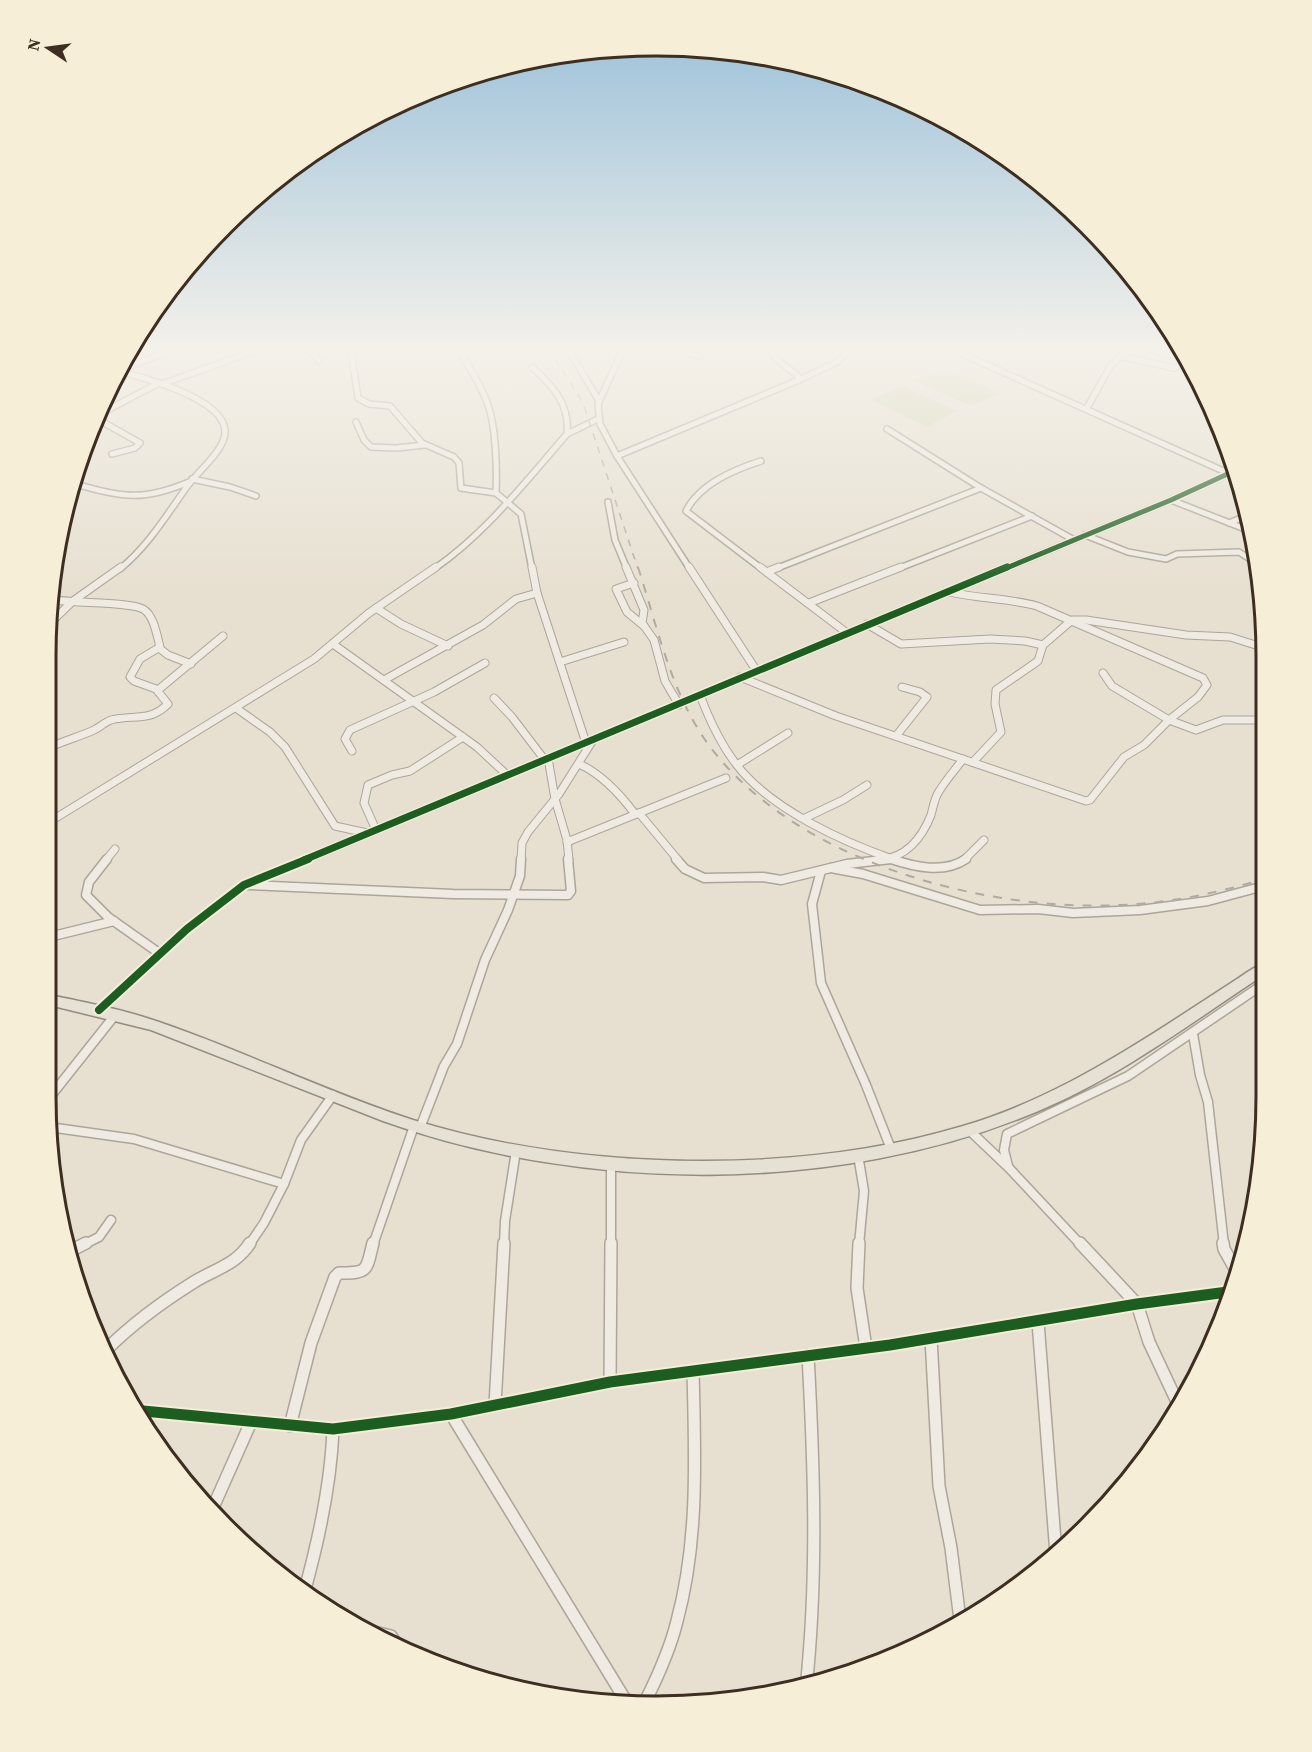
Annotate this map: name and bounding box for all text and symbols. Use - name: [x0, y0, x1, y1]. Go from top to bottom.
- north arrow: [18, 18, 78, 78]
- text: N: [21, 36, 45, 53]

